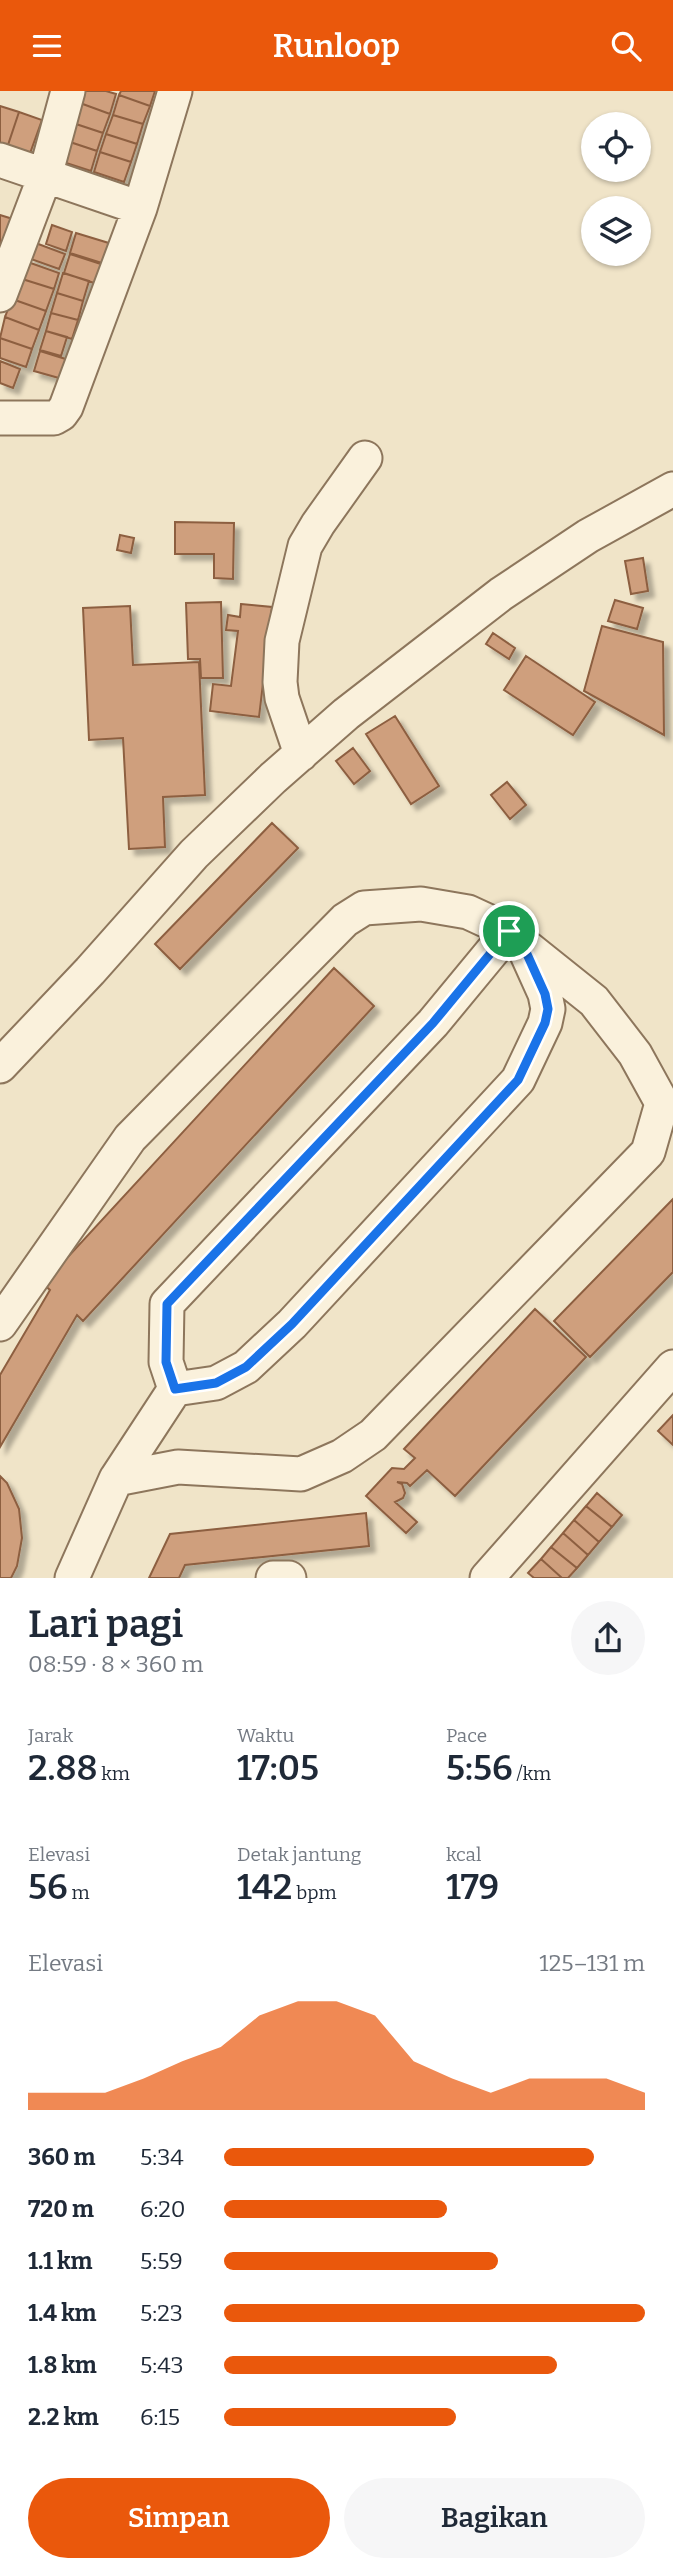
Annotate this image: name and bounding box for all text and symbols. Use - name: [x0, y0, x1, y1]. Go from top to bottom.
- icon: menu: [28, 27, 66, 65]
- text: Runloop: [273, 27, 400, 65]
- icon: search: [607, 27, 645, 65]
- map controls: [581, 112, 651, 266]
- button: locate: [581, 112, 651, 182]
- button: layers: [581, 196, 651, 266]
- pin: [479, 901, 539, 961]
- icon: arrive: [490, 912, 528, 950]
- text: Lari pagi: [28, 1601, 183, 1647]
- button: share: [571, 1601, 645, 1675]
- text: 08:59 · 8 × 360 m: [28, 1650, 204, 1678]
- text: Jarak: [28, 1724, 73, 1747]
- text: Waktu: [237, 1724, 294, 1747]
- text: Pace: [446, 1724, 487, 1747]
- text: 2.88: [28, 1747, 98, 1789]
- text: 17:05: [237, 1747, 319, 1789]
- text: 5:56: [446, 1747, 513, 1789]
- text: km: [98, 1762, 130, 1785]
- text: /km: [513, 1762, 551, 1785]
- text: Elevasi: [28, 1843, 90, 1866]
- text: Detak jantung: [237, 1843, 361, 1866]
- text: kcal: [446, 1843, 481, 1866]
- text: 56: [28, 1866, 68, 1908]
- text: 142: [237, 1866, 292, 1908]
- text: 179: [446, 1866, 499, 1908]
- text: m: [68, 1881, 90, 1904]
- text: bpm: [292, 1881, 337, 1904]
- text: Elevasi: [28, 1949, 103, 1977]
- text: 125–131 m: [539, 1949, 645, 1977]
- text: 360 m: [28, 2143, 96, 2171]
- text: 5:34: [140, 2143, 184, 2171]
- text: 720 m: [28, 2195, 94, 2223]
- text: 6:20: [140, 2195, 186, 2223]
- text: 1.1 km: [28, 2247, 92, 2275]
- text: 5:59: [140, 2247, 183, 2275]
- text: 1.4 km: [28, 2299, 96, 2327]
- text: 5:23: [140, 2299, 183, 2327]
- text: 1.8 km: [28, 2351, 97, 2379]
- text: 5:43: [140, 2351, 184, 2379]
- text: 2.2 km: [28, 2403, 99, 2431]
- text: 6:15: [140, 2403, 180, 2431]
- button: Simpan: [28, 2478, 330, 2558]
- button: Bagikan: [344, 2478, 645, 2558]

